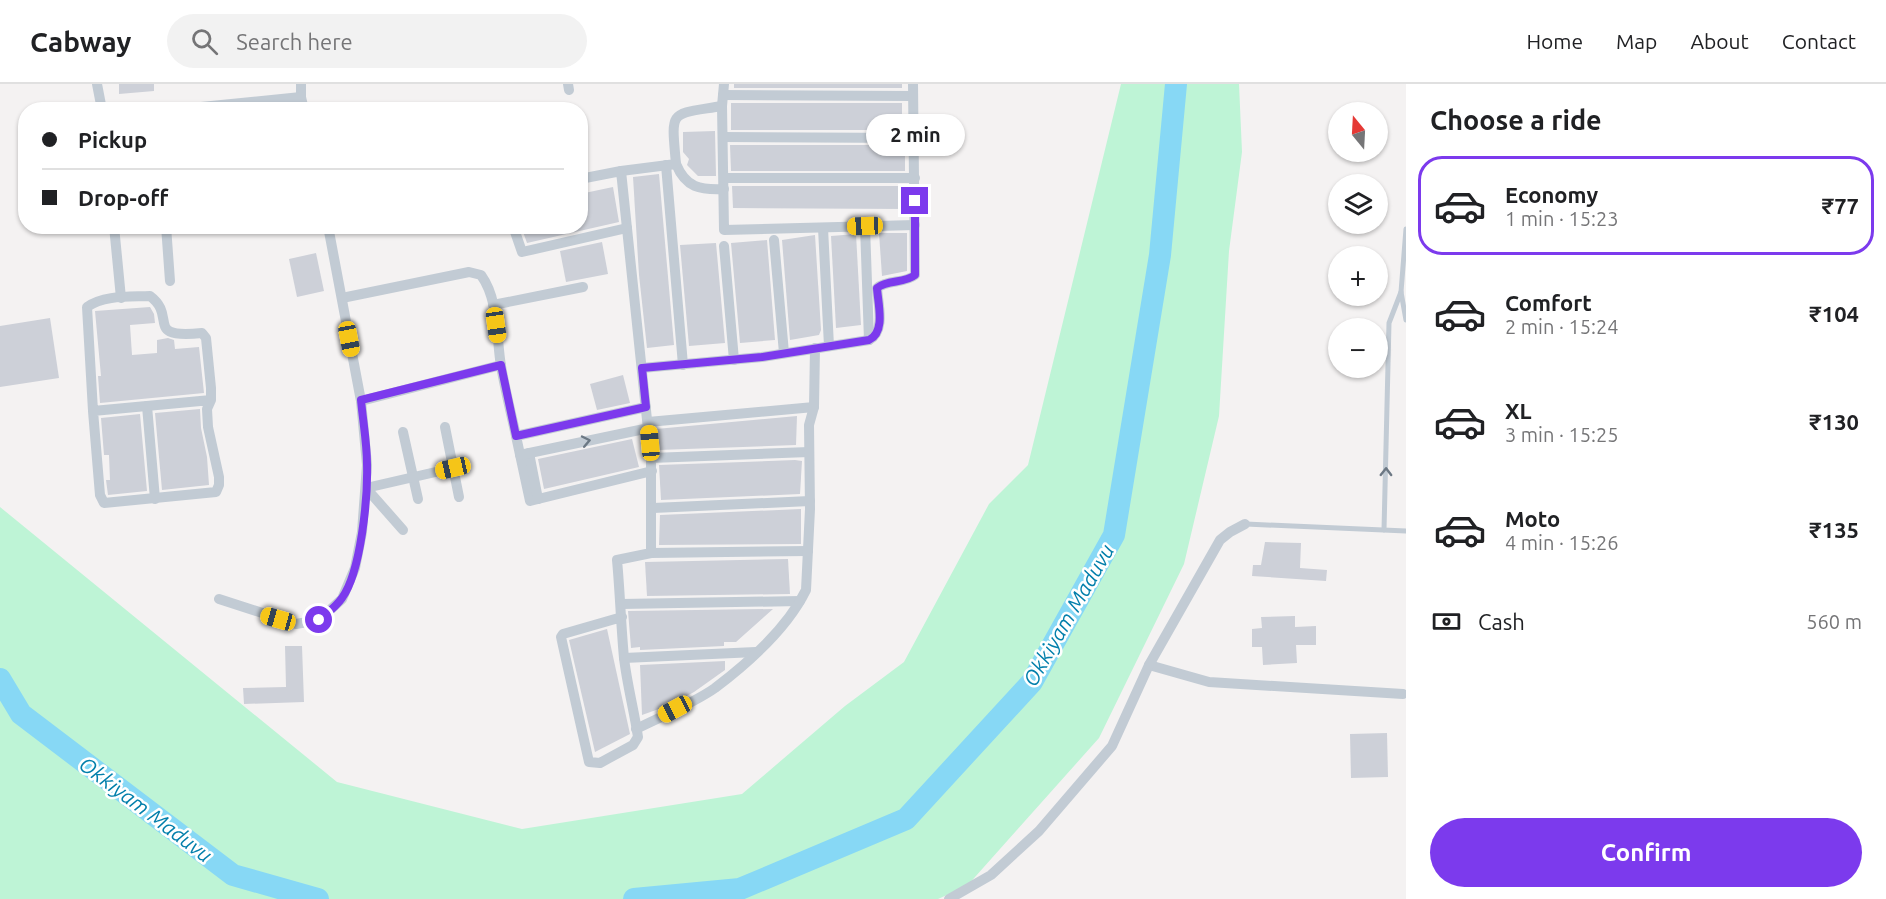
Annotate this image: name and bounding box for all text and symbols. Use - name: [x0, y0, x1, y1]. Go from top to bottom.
- search box: [167, 14, 587, 68]
- icon: search: [188, 25, 221, 58]
- text: Cabway: [30, 26, 131, 57]
- text: Search here: [236, 29, 353, 54]
- text: Home: [1526, 29, 1583, 53]
- text: Map: [1616, 29, 1657, 53]
- text: About: [1690, 29, 1749, 53]
- text: Contact: [1782, 29, 1856, 53]
- north arrow: [1328, 102, 1388, 162]
- map controls: [1328, 102, 1388, 378]
- text: Choose a ride: [1430, 105, 1602, 135]
- callout: 2 min: [866, 114, 964, 156]
- text: 2 min: [890, 123, 941, 146]
- text: Pickup: [78, 127, 147, 152]
- button: layers: [1328, 174, 1388, 234]
- icon: car: [1433, 179, 1487, 233]
- text: Economy: [1505, 182, 1598, 207]
- text: Drop-off: [78, 185, 168, 210]
- route end: [901, 187, 928, 214]
- text: ₹77: [1822, 193, 1859, 218]
- text: 1 min · 15:23: [1505, 207, 1619, 230]
- car: [847, 216, 883, 236]
- button: +: [1328, 246, 1388, 306]
- icon: car: [1433, 287, 1487, 341]
- text: Comfort: [1505, 290, 1592, 315]
- text: ₹104: [1809, 301, 1859, 326]
- car: [485, 306, 507, 344]
- text: 2 min · 15:24: [1505, 315, 1619, 338]
- button: −: [1328, 318, 1388, 378]
- car: [337, 320, 361, 358]
- icon: car: [1433, 395, 1487, 449]
- text: XL: [1505, 398, 1532, 423]
- text: ₹130: [1809, 409, 1859, 434]
- text: 3 min · 15:25: [1505, 423, 1619, 446]
- car: [639, 424, 661, 462]
- one-way arrow: [581, 435, 591, 448]
- car: [433, 455, 473, 481]
- one-way arrow: [1379, 467, 1392, 476]
- icon: car: [1433, 503, 1487, 557]
- text: Moto: [1505, 506, 1560, 531]
- text: ₹135: [1809, 517, 1859, 542]
- text: 4 min · 15:26: [1505, 531, 1619, 554]
- water label: Okkiyam Maduvu: [1018, 540, 1118, 690]
- car: [258, 605, 298, 633]
- icon: cash: [1430, 605, 1463, 638]
- route start: [305, 606, 332, 633]
- text: Cash: [1478, 609, 1525, 634]
- text: 560 m: [1806, 610, 1862, 633]
- car: [655, 693, 695, 725]
- water label: Okkiyam Maduvu: [75, 751, 217, 867]
- button: Confirm: [1430, 818, 1862, 887]

